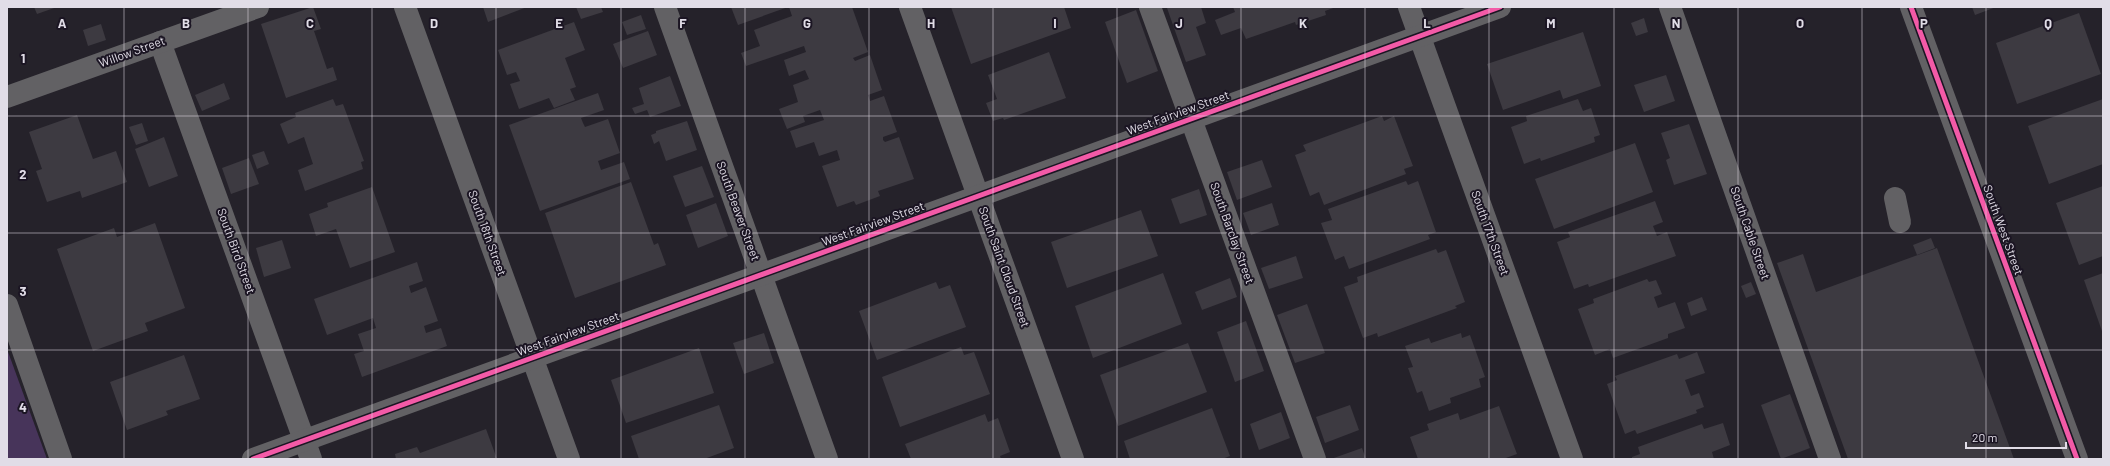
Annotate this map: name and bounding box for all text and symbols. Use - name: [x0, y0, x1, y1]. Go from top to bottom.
- text: A: [58, 15, 67, 31]
- text: B: [182, 15, 190, 31]
- text: C: [306, 15, 314, 31]
- text: D: [430, 15, 438, 31]
- text: E: [555, 15, 563, 31]
- text: F: [679, 15, 687, 31]
- text: G: [803, 15, 811, 31]
- text: H: [927, 15, 935, 31]
- text: I: [1053, 15, 1057, 31]
- text: J: [1175, 15, 1183, 31]
- text: K: [1299, 15, 1307, 31]
- text: L: [1423, 15, 1431, 31]
- text: M: [1546, 15, 1556, 31]
- text: N: [1672, 15, 1680, 31]
- text: O: [1796, 15, 1804, 31]
- text: P: [1920, 15, 1928, 31]
- text: Q: [2044, 15, 2052, 31]
- street label: Willow Street: [97, 33, 167, 69]
- text: 1: [21, 50, 25, 66]
- street label: West Fairview Street: [1125, 87, 1231, 137]
- street label: South Beaver Street: [714, 159, 763, 262]
- text: 2: [19, 166, 27, 182]
- street label: South Barclay Street: [1208, 180, 1258, 285]
- street label: South West Street: [1981, 183, 2027, 277]
- street label: South Cable Street: [1728, 184, 1773, 281]
- street label: South 18th Street: [466, 188, 510, 277]
- street label: South 17th Street: [1469, 188, 1513, 277]
- street label: West Fairview Street: [820, 198, 926, 248]
- street label: South Saint Cloud Street: [977, 204, 1033, 329]
- street label: South Bird Street: [215, 206, 259, 295]
- text: 3: [19, 283, 27, 299]
- street label: West Fairview Street: [515, 308, 621, 358]
- text: 4: [19, 399, 27, 415]
- scale bar: [1966, 424, 2066, 450]
- text: 20 m: [1972, 430, 1998, 444]

